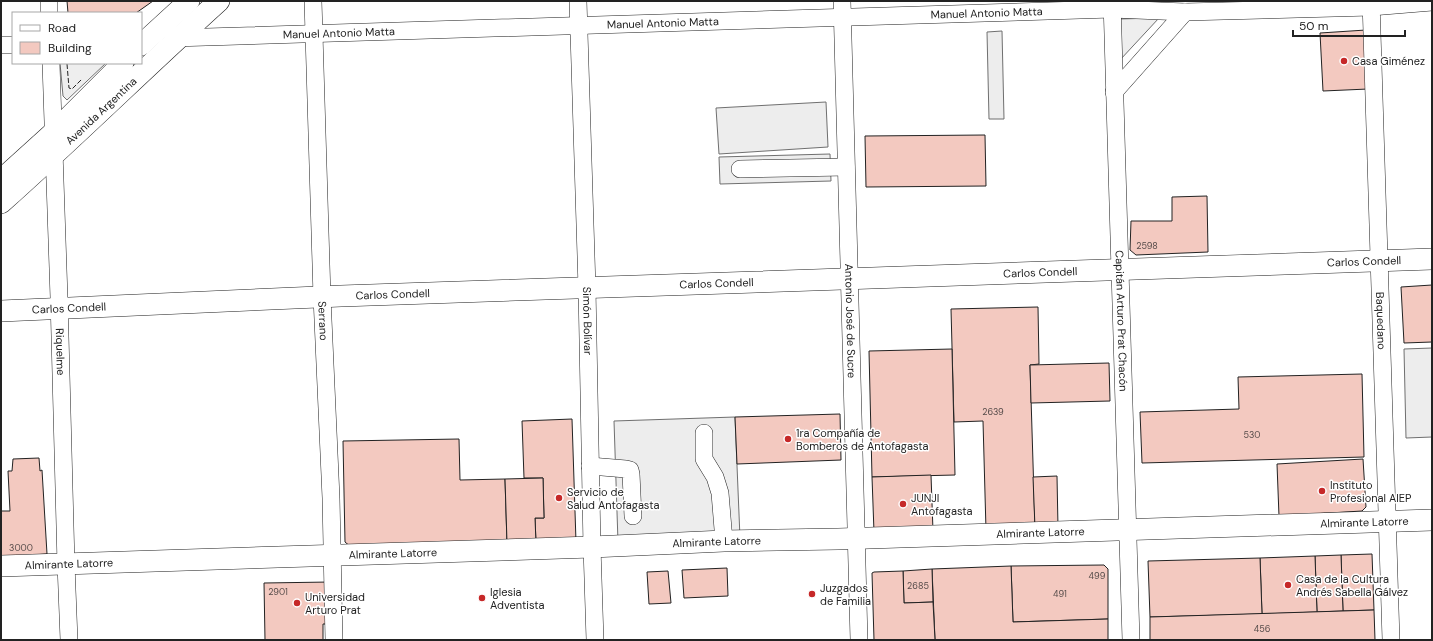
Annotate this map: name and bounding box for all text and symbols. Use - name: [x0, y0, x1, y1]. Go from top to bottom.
- street label: Manuel Antonio Matta: [930, 4, 1043, 22]
- legend: [12, 12, 142, 64]
- scale bar: [1293, 12, 1405, 38]
- street label: Manuel Antonio Matta: [607, 14, 719, 32]
- text: 50 m: [1299, 18, 1328, 34]
- text: Road: [48, 20, 76, 36]
- street label: Manuel Antonio Matta: [283, 24, 395, 42]
- text: Building: [48, 40, 92, 56]
- place label: Casa Giménez: [1352, 54, 1425, 68]
- marker: Casa Giménez: [1339, 56, 1349, 66]
- street label: Avenida Argentina: [63, 74, 139, 148]
- house number: 2598: [1136, 240, 1158, 252]
- street label: Capitán Arturo Prat Chacón: [1112, 250, 1131, 392]
- street label: Carlos Condell: [1327, 253, 1401, 270]
- street label: Antonio José de Sucre: [842, 263, 859, 378]
- street label: Carlos Condell: [1003, 264, 1078, 281]
- street label: Carlos Condell: [679, 275, 754, 292]
- street label: Carlos Condell: [355, 286, 430, 303]
- street label: Simón Bolívar: [580, 287, 595, 355]
- street label: Baquedano: [1373, 292, 1389, 350]
- street label: Carlos Condell: [32, 299, 106, 317]
- street label: Serrano: [315, 301, 331, 341]
- street label: Riquelme: [53, 328, 68, 376]
- house number: 2639: [982, 406, 1004, 418]
- place label: 1ra Compañía de Bomberos de Antofagasta: [796, 426, 929, 453]
- house number: 530: [1244, 429, 1260, 441]
- marker: 1ra Compañía de Bomberos de Antofagasta: [783, 434, 793, 444]
- place label: Instituto Profesional AIEP: [1330, 478, 1411, 505]
- place label: Servicio de Salud Antofagasta: [567, 485, 659, 512]
- marker: Instituto Profesional AIEP: [1317, 486, 1327, 496]
- place label: JUNJI Antofagasta: [911, 491, 973, 518]
- marker: Servicio de Salud Antofagasta: [554, 493, 564, 503]
- marker: JUNJI Antofagasta: [898, 499, 908, 509]
- street label: Almirante Latorre: [1320, 514, 1409, 531]
- street label: Almirante Latorre: [996, 524, 1085, 541]
- street label: Almirante Latorre: [672, 533, 761, 550]
- house number: 3000: [9, 542, 33, 554]
- street label: Almirante Latorre: [348, 545, 437, 562]
- street label: Almirante Latorre: [24, 555, 113, 572]
- house number: 499: [1089, 570, 1106, 582]
- place label: Casa de la Cultura Andrés Sabella Gálvez: [1296, 572, 1408, 599]
- house number: 2685: [907, 580, 929, 592]
- marker: Casa de la Cultura Andrés Sabella Gálvez: [1283, 580, 1293, 590]
- place label: Juzgados de Familia: [820, 581, 871, 608]
- place label: Iglesia Adventista: [490, 585, 545, 612]
- house number: 2901: [268, 586, 288, 598]
- house number: 491: [1053, 588, 1067, 600]
- marker: Juzgados de Familia: [807, 589, 817, 599]
- place label: Universidad Arturo Prat: [305, 590, 365, 617]
- marker: Iglesia Adventista: [477, 593, 487, 603]
- marker: Universidad Arturo Prat: [292, 598, 302, 608]
- house number: 456: [1254, 623, 1271, 635]

